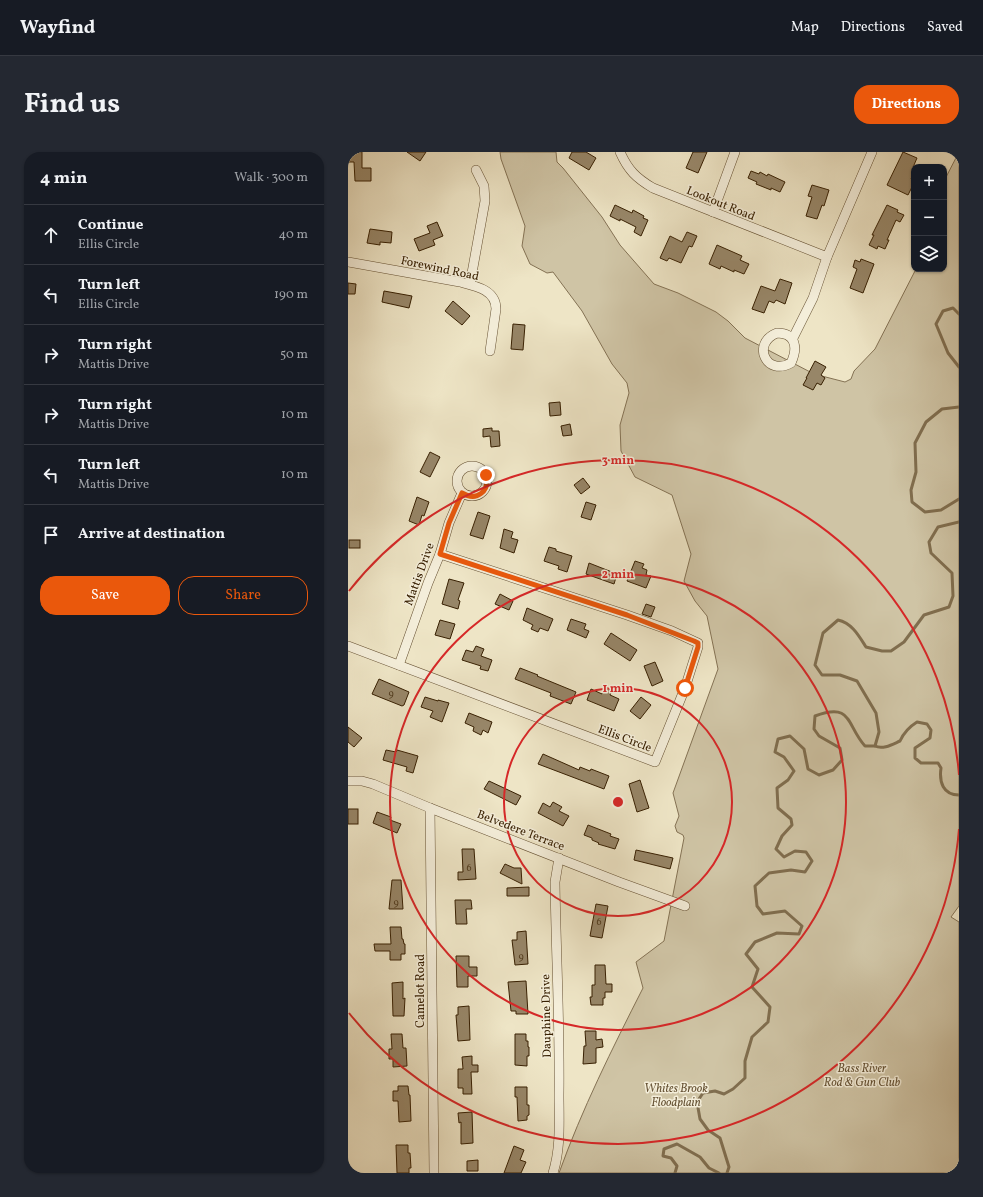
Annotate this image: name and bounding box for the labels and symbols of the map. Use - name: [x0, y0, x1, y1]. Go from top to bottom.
- street label: Lookout Road: [684, 183, 757, 225]
- street label: Forewind Road: [399, 253, 481, 285]
- text: 3 min: [602, 453, 634, 469]
- route end: [477, 466, 495, 484]
- street label: Mattis Drive: [401, 540, 439, 608]
- text: 2 min: [602, 567, 634, 583]
- route start: [676, 679, 694, 697]
- text: 1 min: [603, 681, 634, 697]
- house number: 9: [388, 687, 394, 701]
- street label: Ellis Circle: [595, 721, 654, 757]
- centre of rings: [611, 795, 625, 809]
- street label: Belvedere Terrace: [474, 807, 567, 855]
- house number: 6: [466, 861, 472, 875]
- house number: 9: [393, 896, 399, 910]
- house number: 6: [596, 915, 602, 929]
- house number: 9: [518, 950, 524, 964]
- street label: Camelot Road: [413, 954, 429, 1028]
- street label: Dauphine Drive: [538, 974, 556, 1058]
- park label: Bass River Rod & Gun Club: [824, 1061, 901, 1091]
- park label: Whites Brook Floodplain: [644, 1081, 708, 1111]

